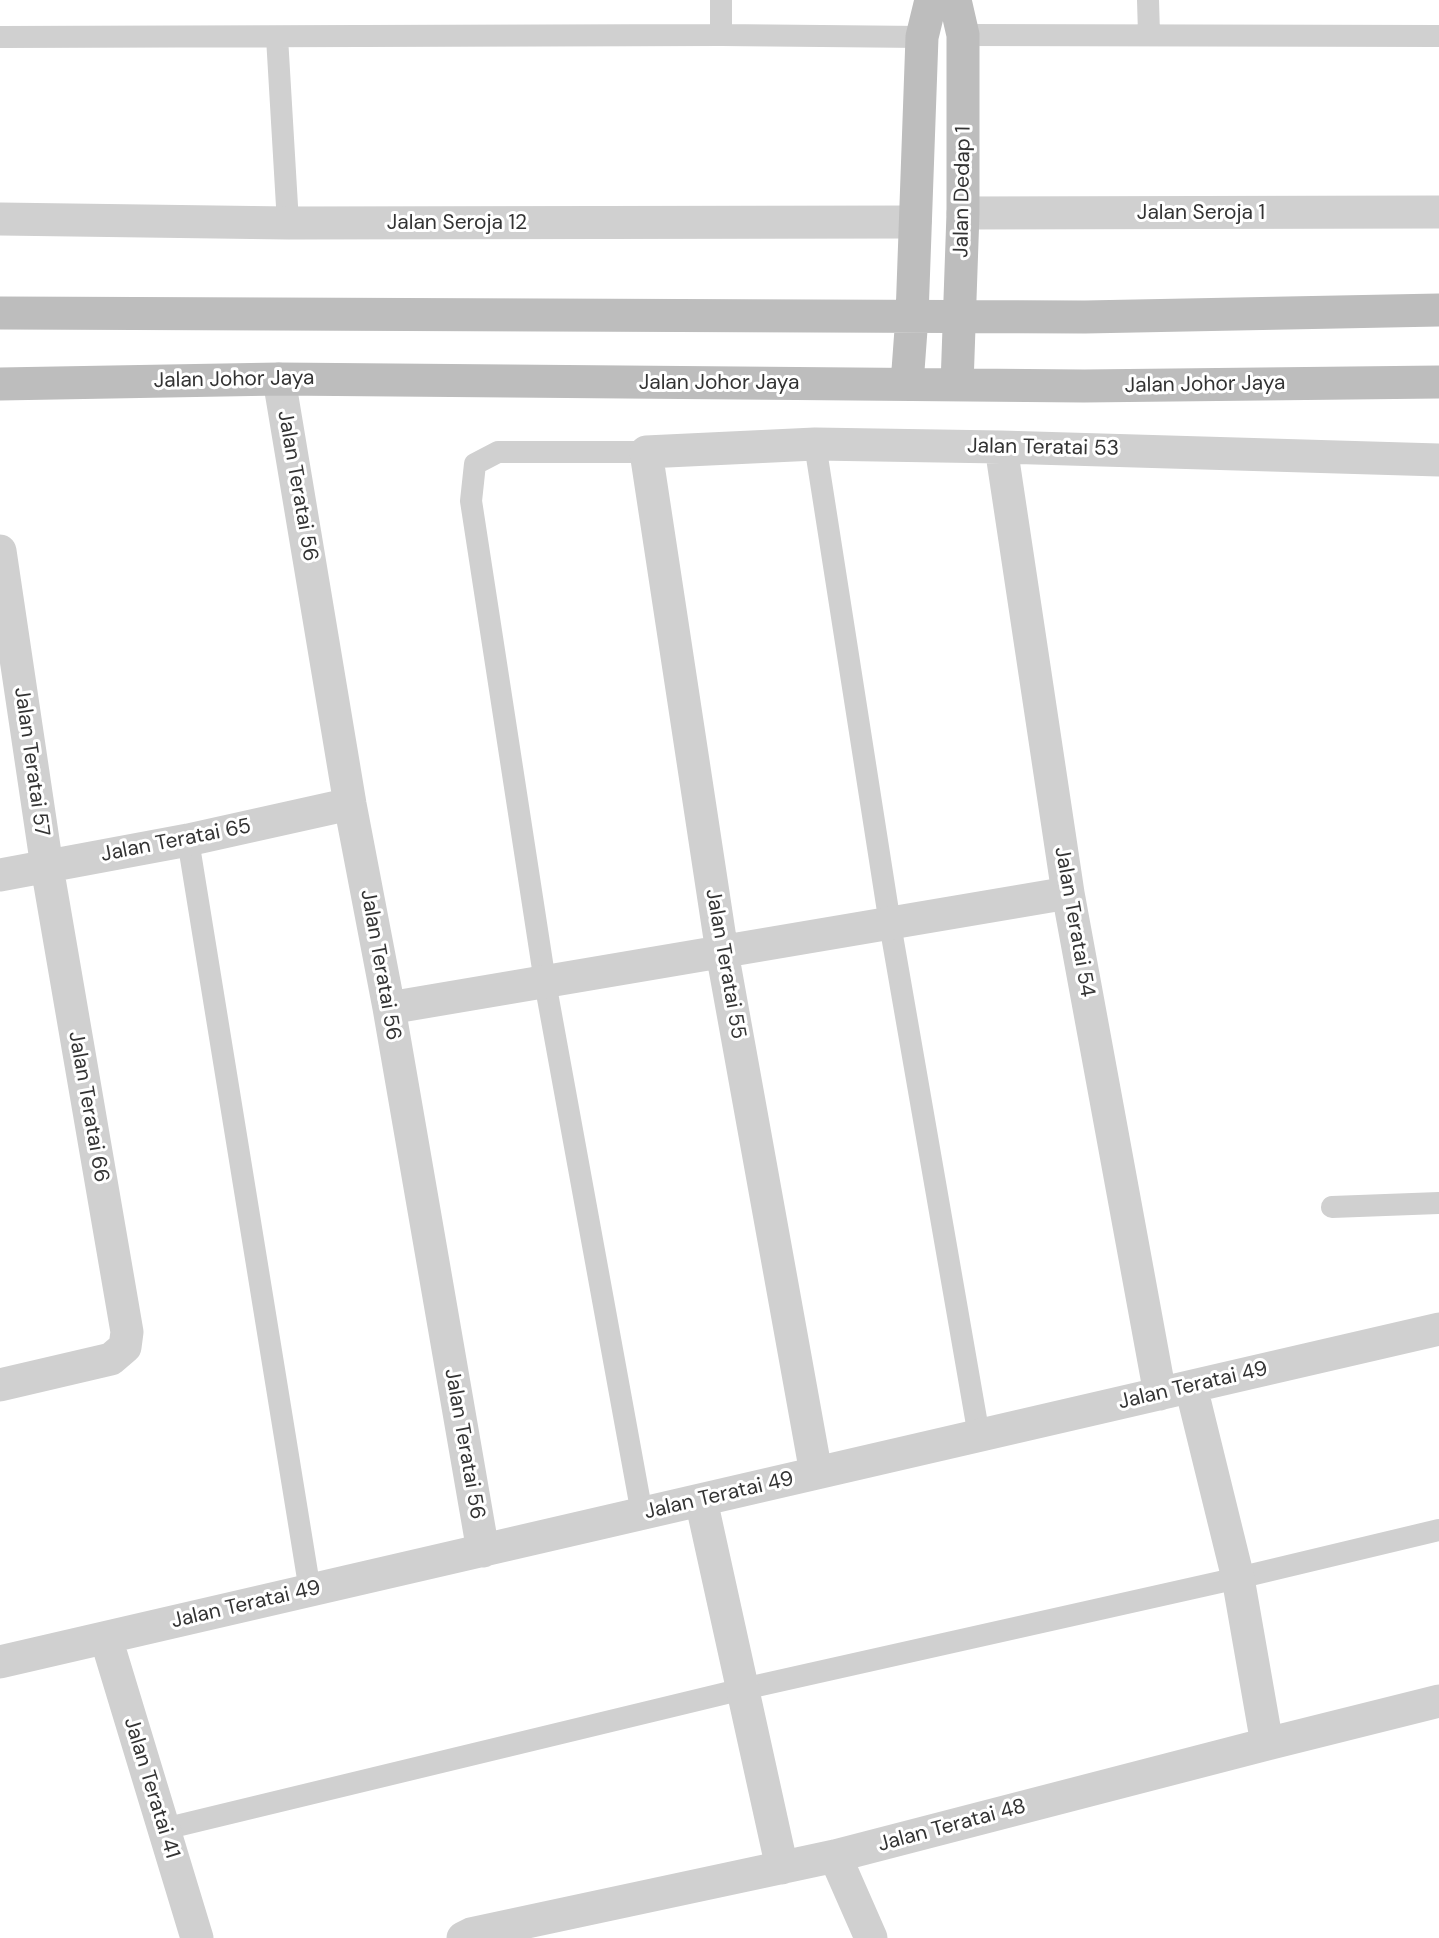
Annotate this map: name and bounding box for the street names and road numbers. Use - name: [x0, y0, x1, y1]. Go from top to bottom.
- street label: Jalan Dedap 1: [949, 126, 977, 258]
- street label: Jalan Seroja 1: [1137, 200, 1265, 226]
- street label: Jalan Seroja 12: [387, 210, 527, 236]
- street label: Jalan Johor Jaya: [153, 366, 315, 394]
- street label: Jalan Johor Jaya: [639, 370, 799, 396]
- street label: Jalan Johor Jaya: [1124, 371, 1286, 399]
- street label: Jalan Teratai 56: [271, 409, 323, 563]
- street label: Jalan Teratai 53: [967, 434, 1119, 462]
- street label: Jalan Teratai 57: [8, 686, 54, 838]
- street label: Jalan Teratai 65: [99, 814, 253, 868]
- street label: Jalan Teratai 54: [1048, 845, 1100, 999]
- street label: Jalan Teratai 55: [699, 887, 751, 1041]
- street label: Jalan Teratai 56: [354, 888, 406, 1042]
- street label: Jalan Teratai 66: [62, 1029, 114, 1185]
- street label: Jalan Teratai 49: [1116, 1357, 1270, 1415]
- street label: Jalan Teratai 56: [438, 1367, 490, 1521]
- street label: Jalan Teratai 49: [642, 1467, 796, 1525]
- street label: Jalan Teratai 49: [169, 1576, 323, 1634]
- street label: Jalan Teratai 41: [118, 1715, 184, 1861]
- street label: Jalan Teratai 48: [875, 1794, 1029, 1858]

